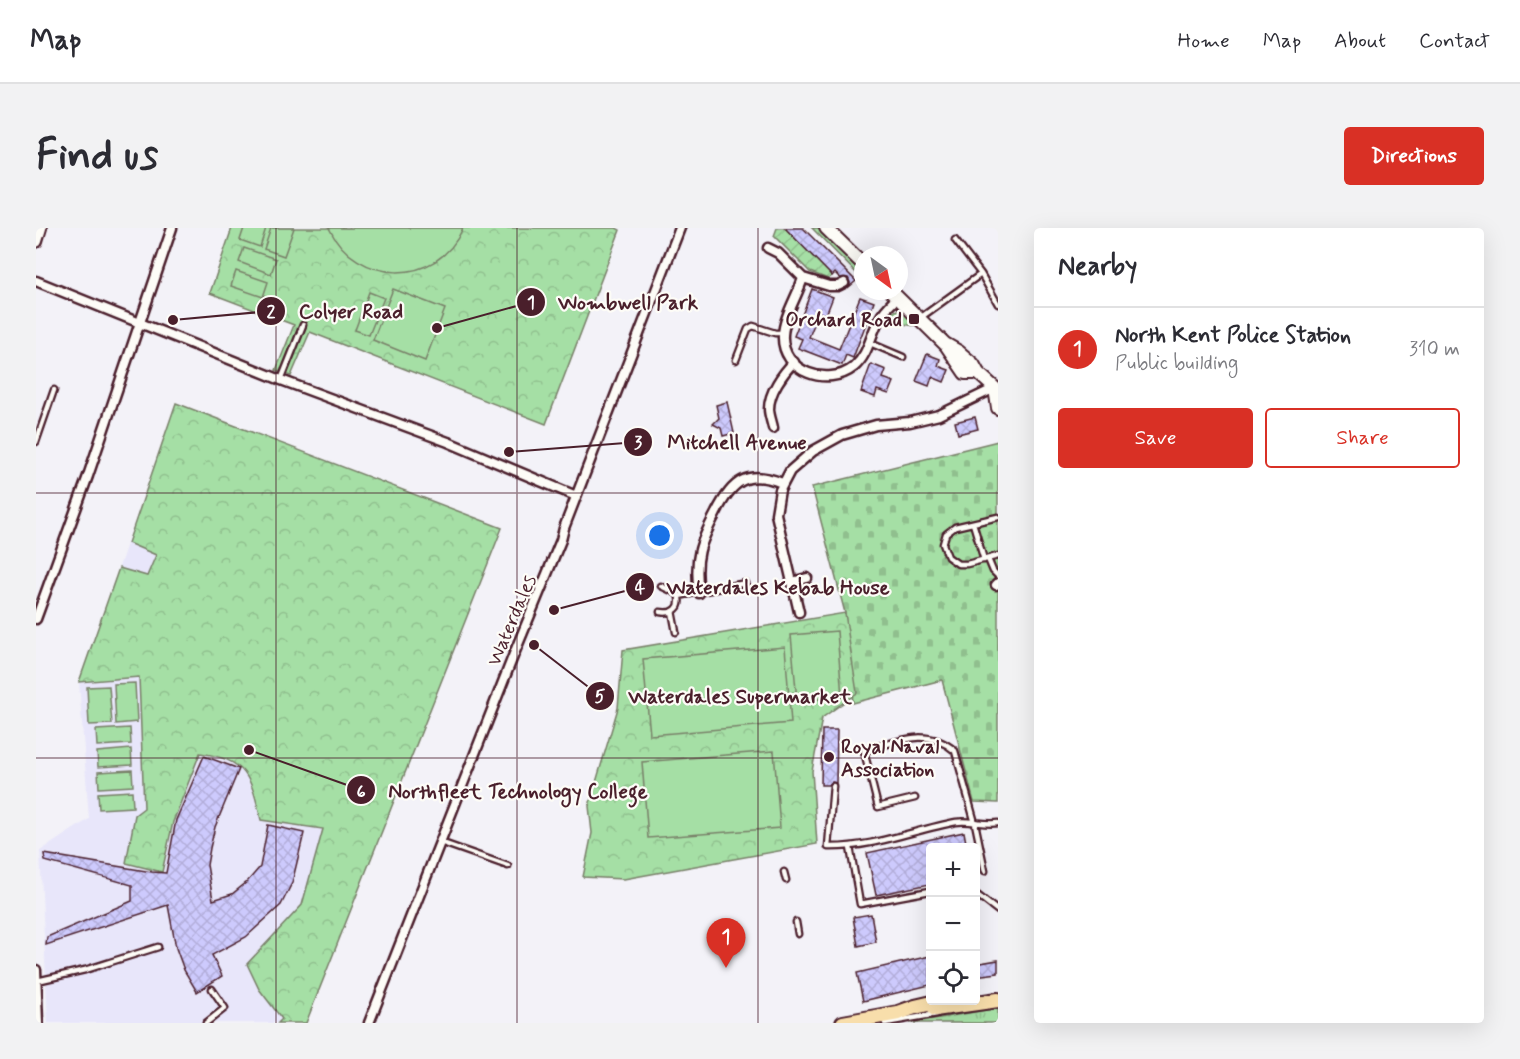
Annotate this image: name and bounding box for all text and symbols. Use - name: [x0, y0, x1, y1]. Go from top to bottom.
- text: Map: [30, 23, 81, 60]
- text: Home: [1178, 27, 1230, 55]
- text: Map: [1263, 27, 1301, 55]
- text: About: [1334, 27, 1386, 55]
- text: Contact: [1419, 27, 1490, 55]
- button: Directions: [1344, 127, 1484, 185]
- text: Find us: [36, 129, 158, 184]
- north arrow: [854, 246, 908, 300]
- text: Nearby: [1058, 250, 1137, 284]
- callout: Wombwell Park: [516, 282, 710, 321]
- text: Wombwell Park: [557, 289, 699, 317]
- callout: Colyer Road: [256, 291, 415, 330]
- text: 1: [527, 291, 535, 315]
- text: Colyer Road: [299, 298, 403, 326]
- text: 2: [267, 300, 276, 324]
- place label: Orchard Road: [785, 307, 902, 334]
- marker: Orchard Road: [907, 312, 921, 326]
- text: North Kent Police Station: [1115, 322, 1351, 350]
- text: 1: [1073, 336, 1082, 363]
- text: 310 m: [1409, 336, 1460, 363]
- text: Public building: [1115, 350, 1238, 377]
- button: Save: [1058, 408, 1253, 468]
- button: Share: [1265, 408, 1460, 468]
- callout: Mitchell Avenue: [623, 422, 820, 461]
- text: Mitchell Avenue: [667, 429, 807, 457]
- text: 3: [634, 431, 643, 455]
- your location: [645, 521, 674, 550]
- callout: Waterdales Kebab House: [625, 568, 901, 607]
- street label: Waterdales: [481, 571, 544, 670]
- text: Waterdales Kebab House: [665, 574, 890, 602]
- text: 4: [635, 576, 646, 600]
- callout: Waterdales Supermarket: [585, 676, 866, 715]
- text: Waterdales Supermarket: [627, 683, 852, 711]
- text: 5: [595, 685, 606, 709]
- place label: Royal Naval Association: [841, 734, 939, 784]
- marker: Royal Naval Association: [822, 750, 836, 764]
- callout: Northfleet Technology College: [346, 771, 660, 810]
- text: Northfleet Technology College: [388, 778, 648, 808]
- text: 6: [356, 780, 366, 804]
- map controls: [926, 843, 980, 1005]
- button: +: [926, 843, 980, 897]
- button: −: [926, 897, 980, 951]
- pin: 1: [706, 918, 746, 968]
- button: locate: [926, 951, 980, 1005]

